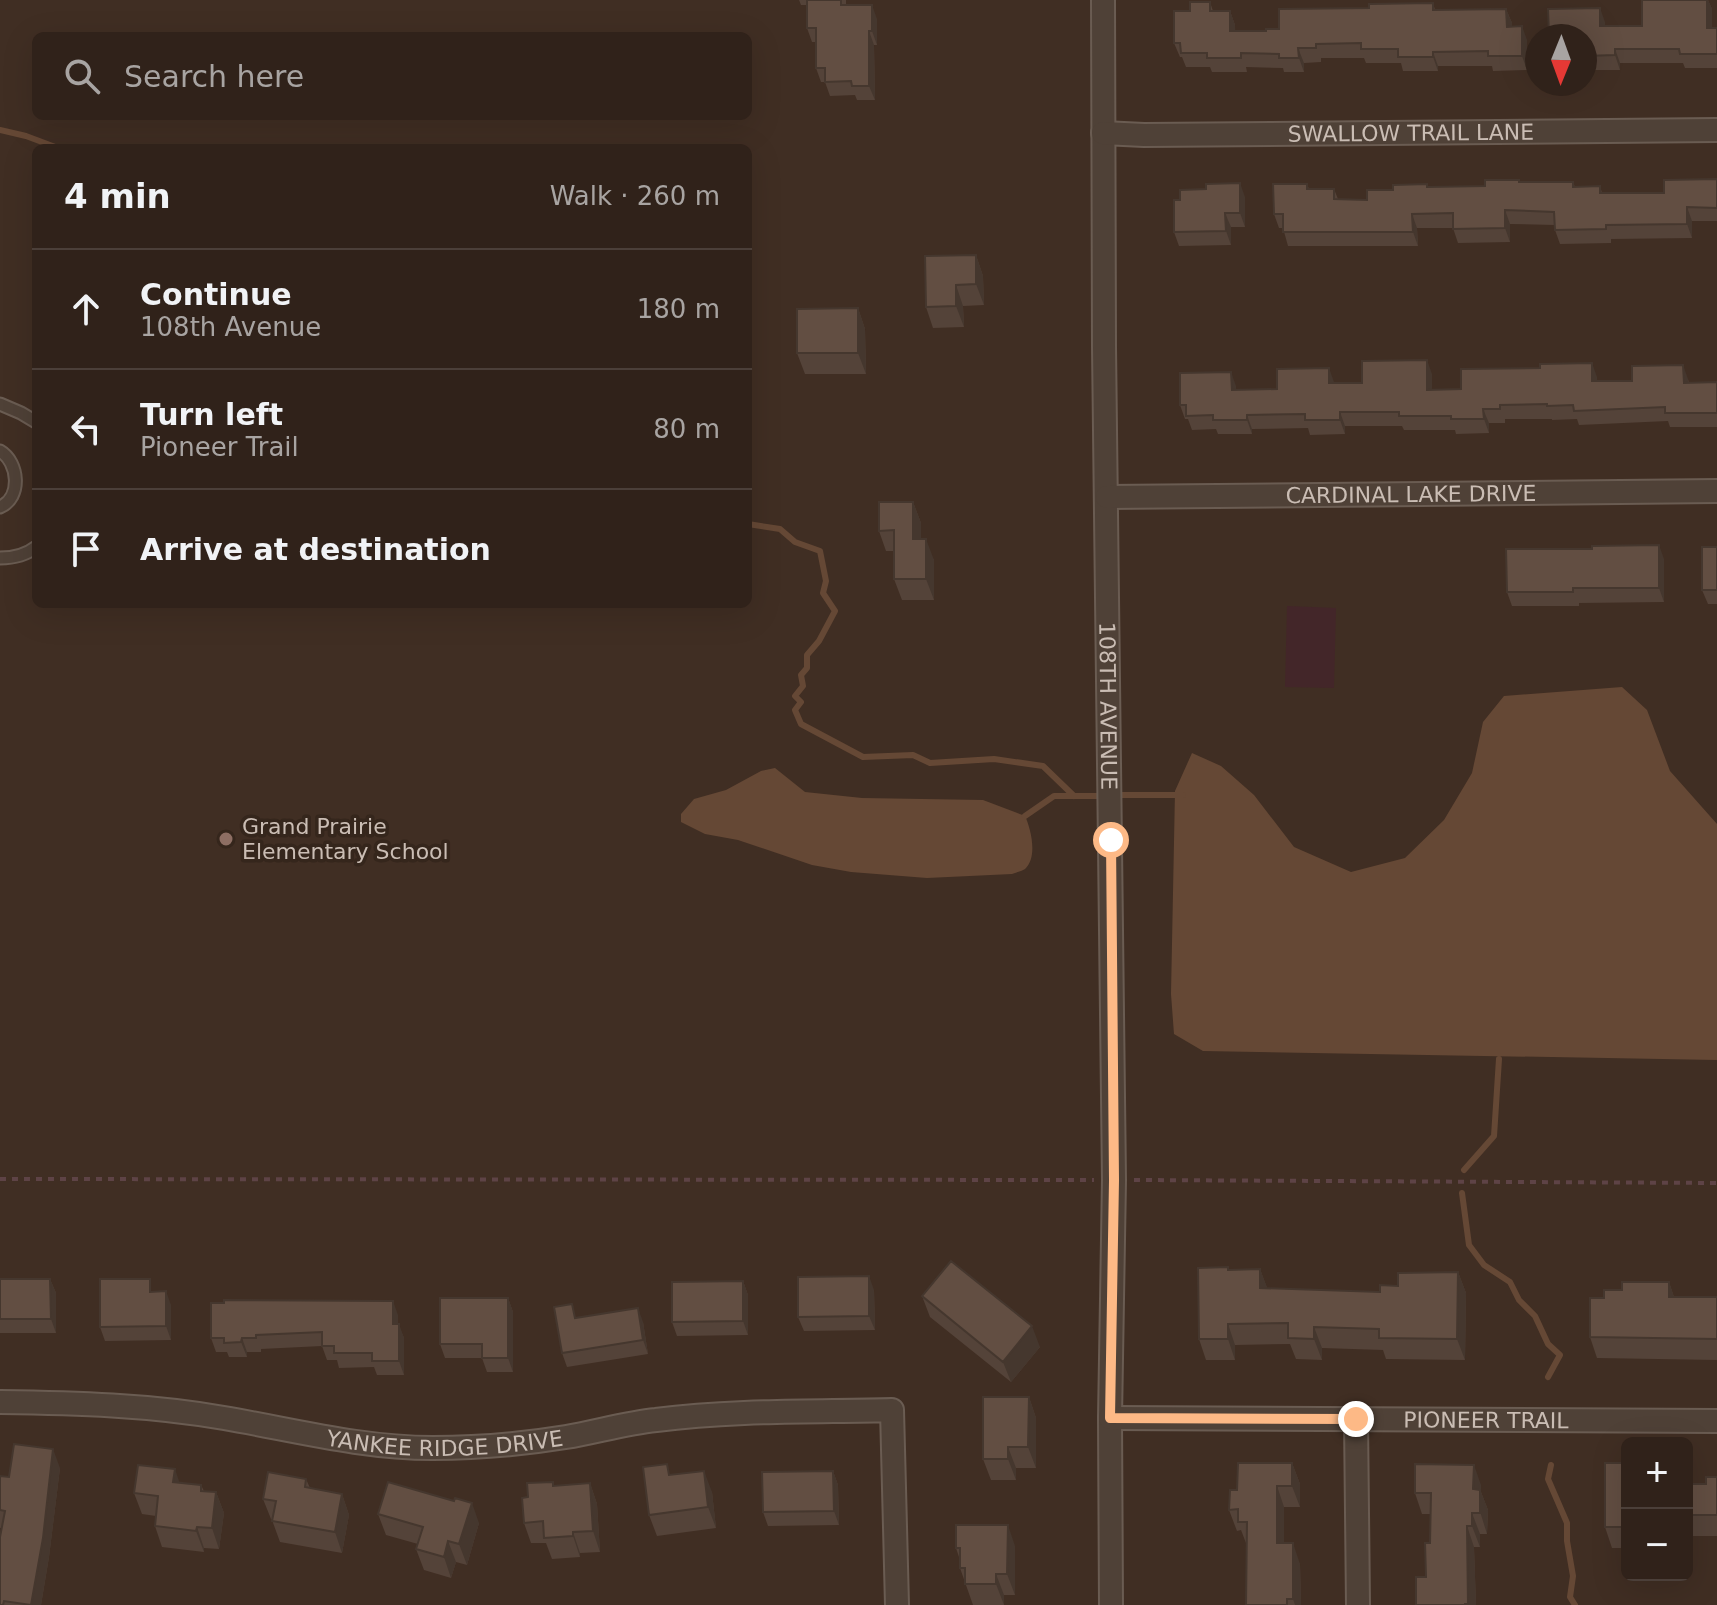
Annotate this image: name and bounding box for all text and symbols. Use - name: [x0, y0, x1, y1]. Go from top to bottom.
- north arrow: [1525, 24, 1597, 96]
- search box: [32, 32, 752, 120]
- icon: search: [60, 54, 104, 98]
- text: Search here: [124, 59, 304, 94]
- street label: SWALLOW TRAIL LANE: [1288, 120, 1534, 147]
- text: 4 min: [64, 176, 171, 216]
- text: Walk · 260 m: [550, 181, 720, 211]
- text: Continue: [140, 277, 292, 312]
- icon: ahead: [64, 287, 108, 331]
- text: 180 m: [637, 294, 720, 324]
- text: 108th Avenue: [140, 312, 321, 342]
- text: Turn left: [140, 397, 283, 432]
- icon: left: [64, 407, 108, 451]
- text: 80 m: [653, 414, 720, 444]
- text: Pioneer Trail: [140, 432, 299, 462]
- street label: CARDINAL LAKE DRIVE: [1285, 481, 1537, 508]
- icon: arrive: [64, 527, 108, 571]
- text: Arrive at destination: [140, 532, 491, 567]
- street label: 108TH AVENUE: [1094, 622, 1121, 790]
- place label: Grand Prairie Elementary School: [242, 814, 449, 864]
- route start: [1093, 822, 1129, 858]
- marker: Grand Prairie Elementary School: [217, 830, 235, 848]
- route end: [1338, 1401, 1374, 1437]
- street label: PIONEER TRAIL: [1403, 1407, 1569, 1433]
- street label: YANKEE RIDGE DRIVE: [324, 1425, 565, 1461]
- map controls: [1621, 1437, 1693, 1581]
- button: +: [1621, 1437, 1693, 1509]
- button: −: [1621, 1509, 1693, 1581]

